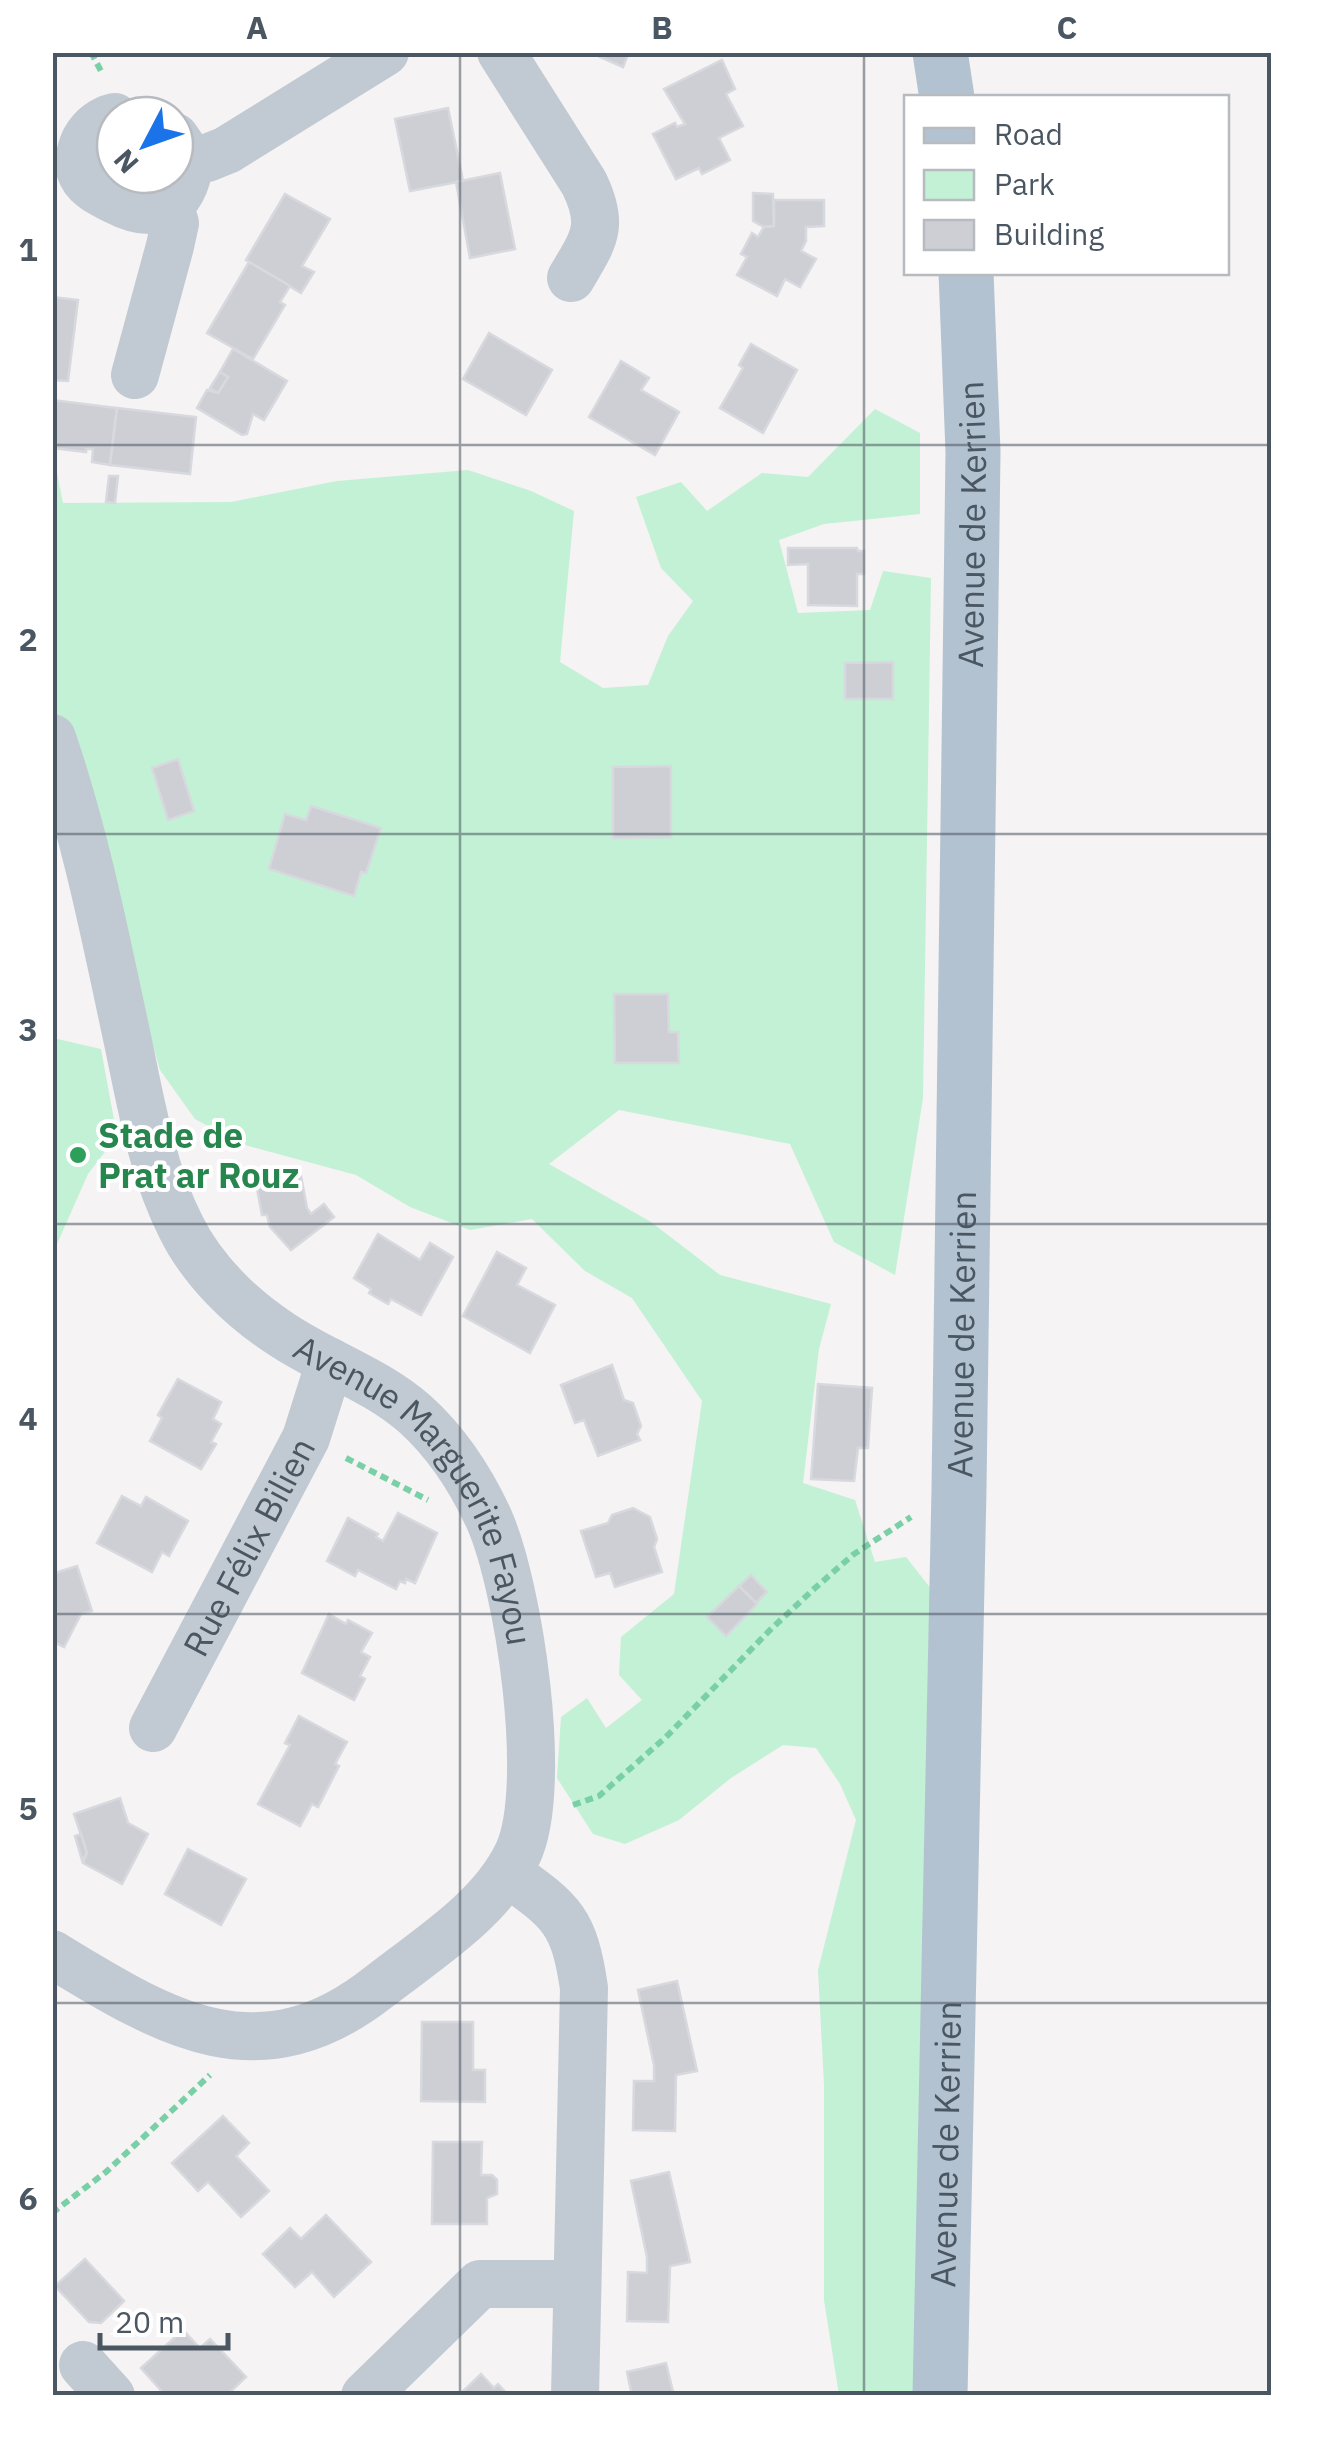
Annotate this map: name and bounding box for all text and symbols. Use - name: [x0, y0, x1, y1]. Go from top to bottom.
- text: A: [246, 6, 268, 48]
- text: B: [651, 6, 673, 48]
- text: C: [1057, 6, 1077, 48]
- north arrow: [95, 95, 195, 195]
- legend: [904, 95, 1229, 275]
- text: Road: [994, 114, 1063, 153]
- text: N: [105, 142, 146, 182]
- text: Park: [994, 164, 1055, 203]
- text: Building: [994, 214, 1104, 253]
- text: 1: [18, 228, 38, 270]
- street label: Avenue de Kerrien: [947, 380, 996, 668]
- text: 2: [18, 618, 38, 660]
- text: 3: [18, 1008, 38, 1050]
- place label: Stade de Prat ar Rouz: [98, 1112, 300, 1198]
- marker: Stade de Prat ar Rouz: [67, 1144, 89, 1166]
- street label: Avenue de Kerrien: [936, 1190, 986, 1478]
- street label: Avenue Marguerite Fayou: [286, 1324, 544, 1648]
- text: 4: [18, 1397, 38, 1439]
- street label: Rue Félix Bilien: [172, 1429, 325, 1664]
- text: 5: [18, 1787, 38, 1829]
- street label: Avenue de Kerrien: [919, 2000, 971, 2288]
- text: 6: [18, 2177, 38, 2219]
- scale bar: [100, 2288, 228, 2350]
- text: 20 m: [115, 2302, 184, 2341]

